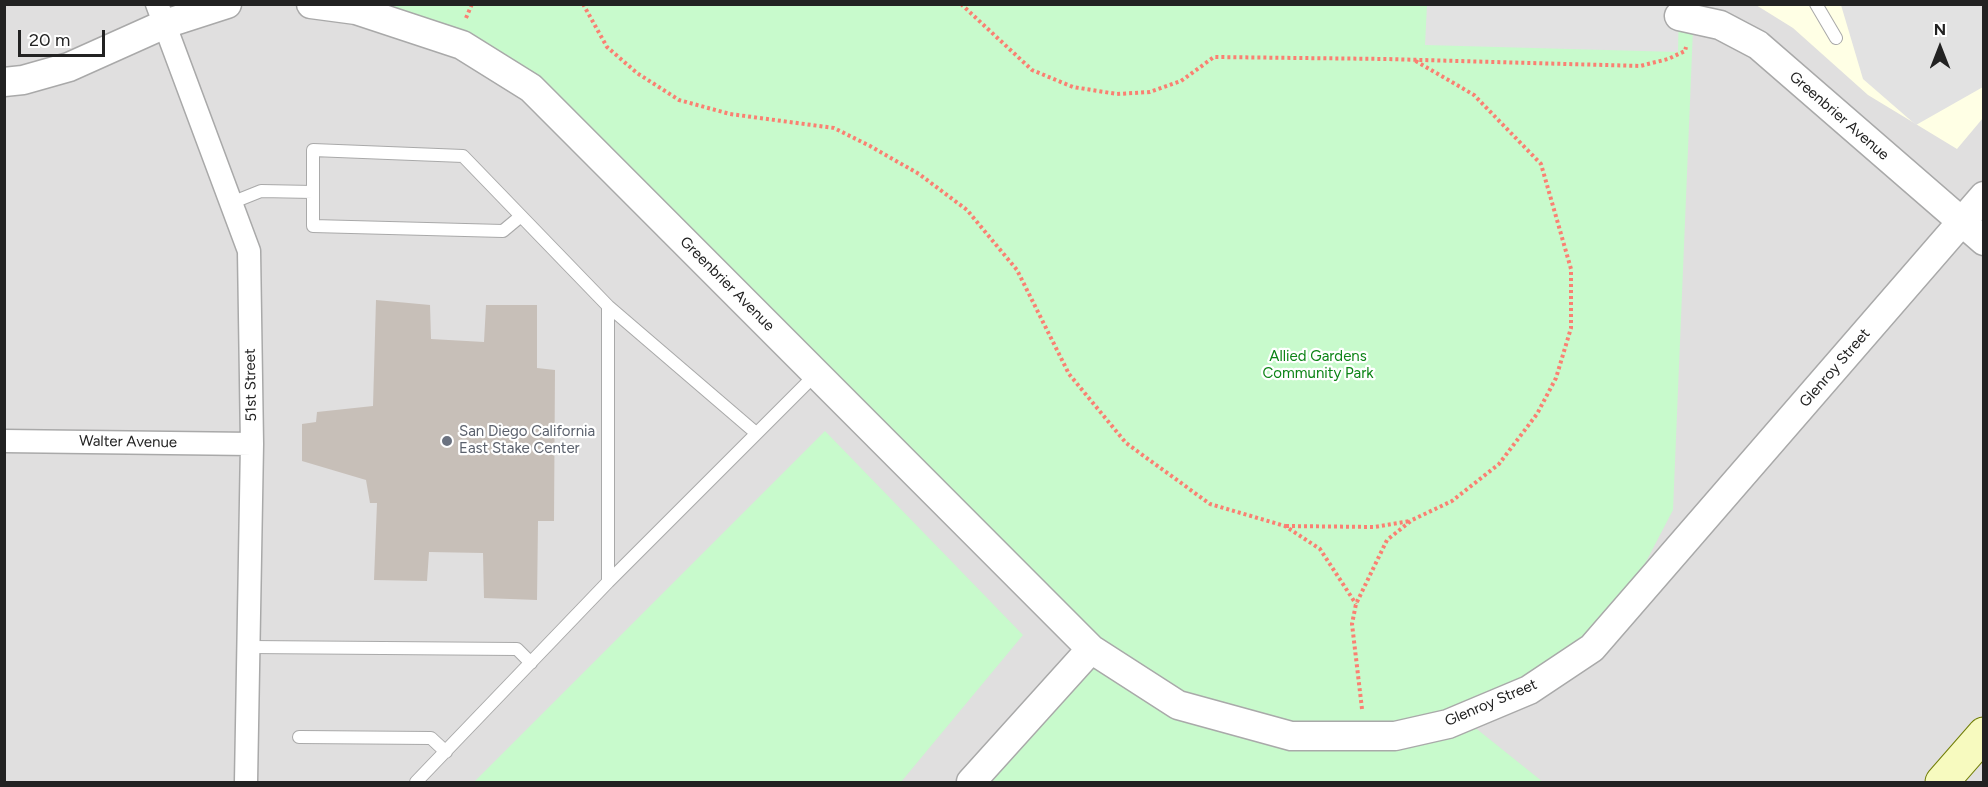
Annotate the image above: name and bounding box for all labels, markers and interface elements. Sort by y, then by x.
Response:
scale bar [21,18,108,56]
north arrow [1910,18,1970,78]
text: N [1934,20,1946,39]
text: 20 m [29,29,70,51]
street label: Greenbrier Avenue [1785,68,1893,164]
street label: Greenbrier Avenue [676,233,778,335]
street label: Glenroy Street [1796,325,1874,411]
street label: 51st Street [241,348,261,422]
park label: Allied Gardens Community Park [1262,348,1374,383]
place label: San Diego California East Stake Center [459,423,595,458]
street label: Walter Avenue [79,432,177,452]
marker: San Diego California East Stake Center [440,434,454,448]
street label: Glenroy Street [1442,675,1540,731]

